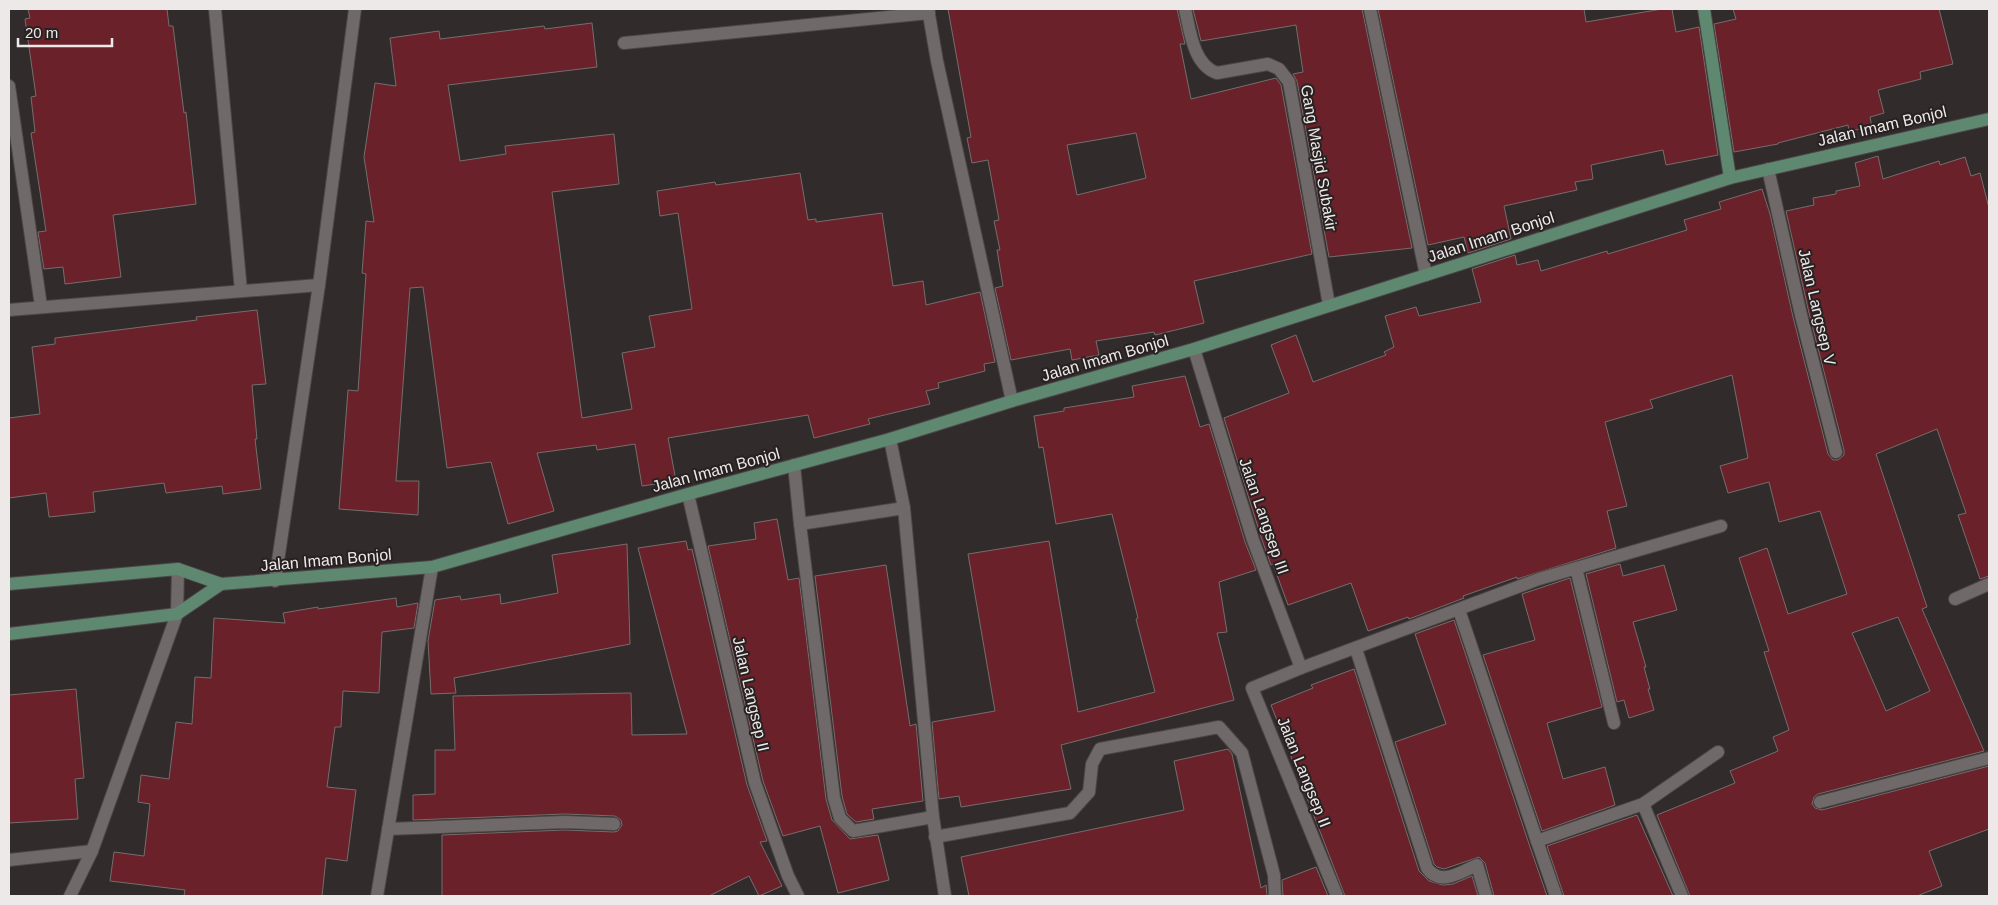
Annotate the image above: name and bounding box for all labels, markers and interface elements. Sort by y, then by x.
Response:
scale bar [18,15,111,47]
text: 20 m [25,24,58,41]
street label: Gang Masjid Subakir [1298,83,1340,233]
street label: Jalan Imam Bonjol [1816,103,1948,149]
street label: Jalan Imam Bonjol [1426,209,1556,265]
street label: Jalan Langsep V [1795,247,1839,367]
street label: Jalan Imam Bonjol [1039,332,1171,384]
street label: Jalan Imam Bonjol [650,445,782,495]
street label: Jalan Langsep III [1236,456,1292,576]
street label: Jalan Imam Bonjol [260,546,392,574]
street label: Jalan Langsep II [730,635,772,753]
street label: Jalan Langsep II [1274,714,1334,830]

